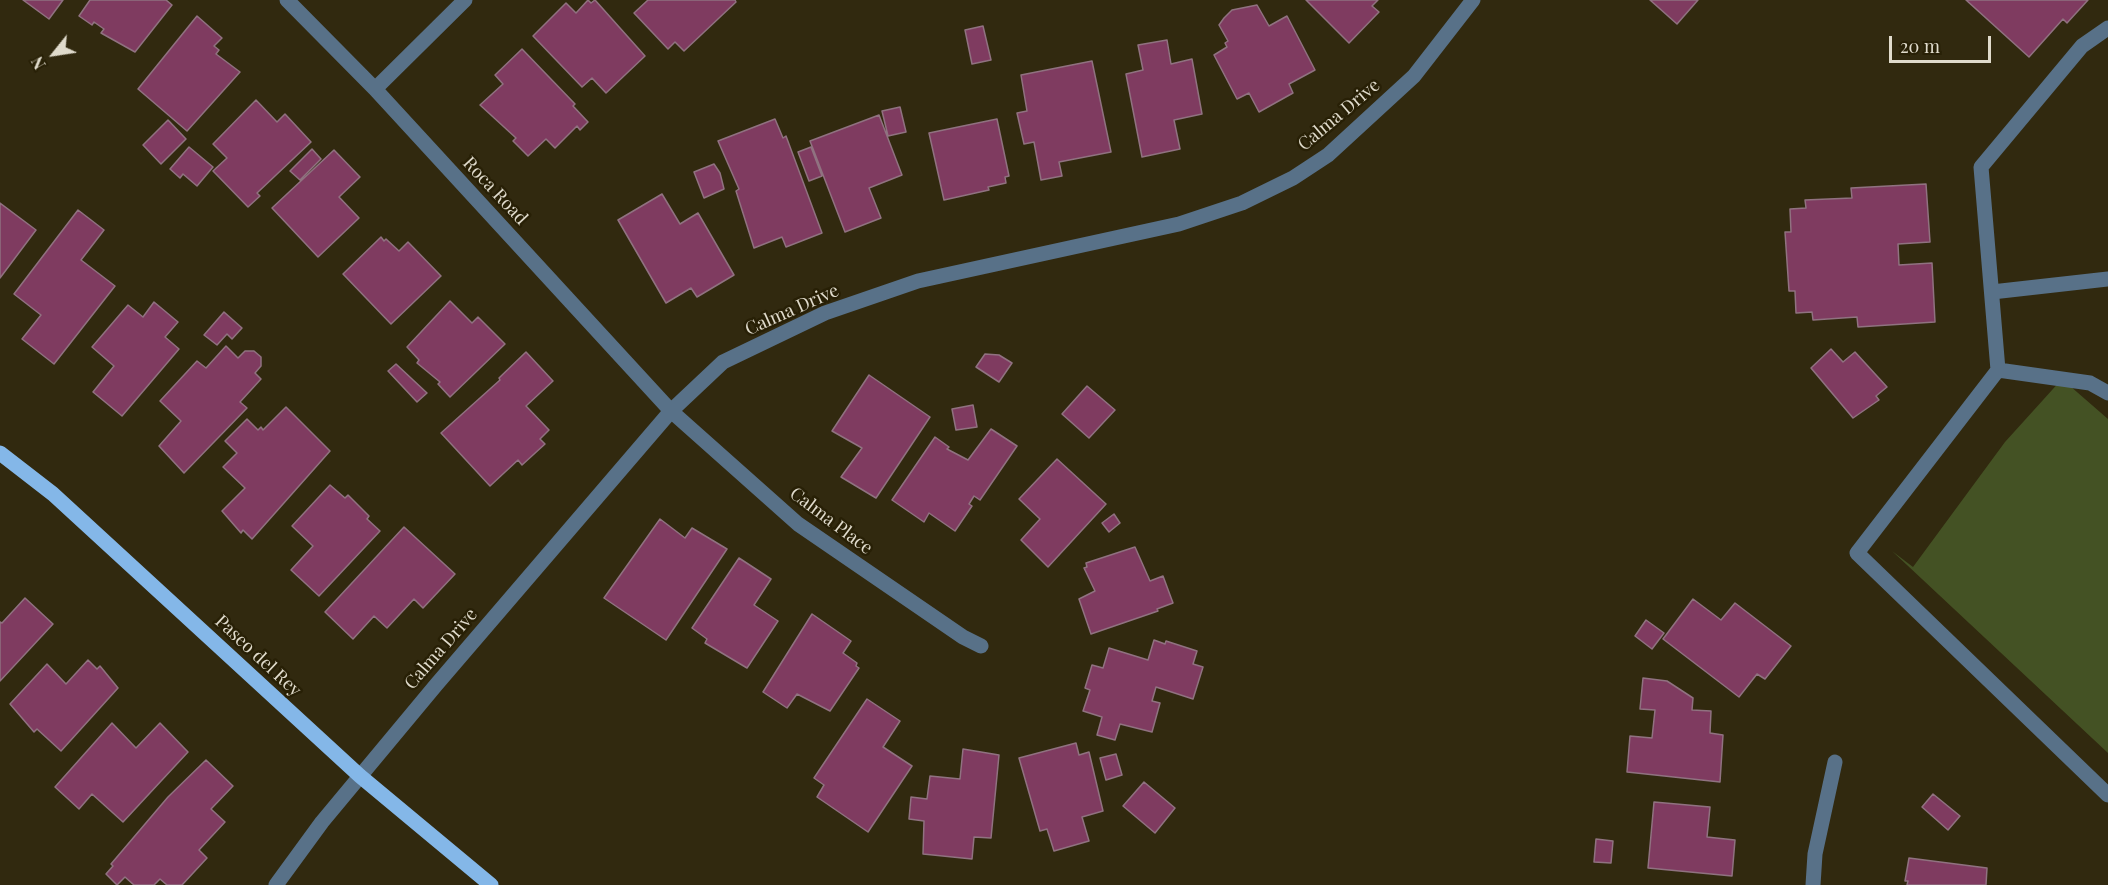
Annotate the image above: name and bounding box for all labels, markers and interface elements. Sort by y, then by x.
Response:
north arrow [24,24,84,84]
scale bar [1892,24,1994,62]
text: 20 m [1900,34,1940,58]
text: N [26,53,50,74]
street label: Calma Drive [1294,75,1384,155]
street label: Roca Road [458,153,532,229]
street label: Calma Drive [742,280,842,340]
street label: Calma Place [785,483,877,559]
street label: Calma Drive [400,604,482,694]
street label: Paseo del Rey [211,611,305,701]

